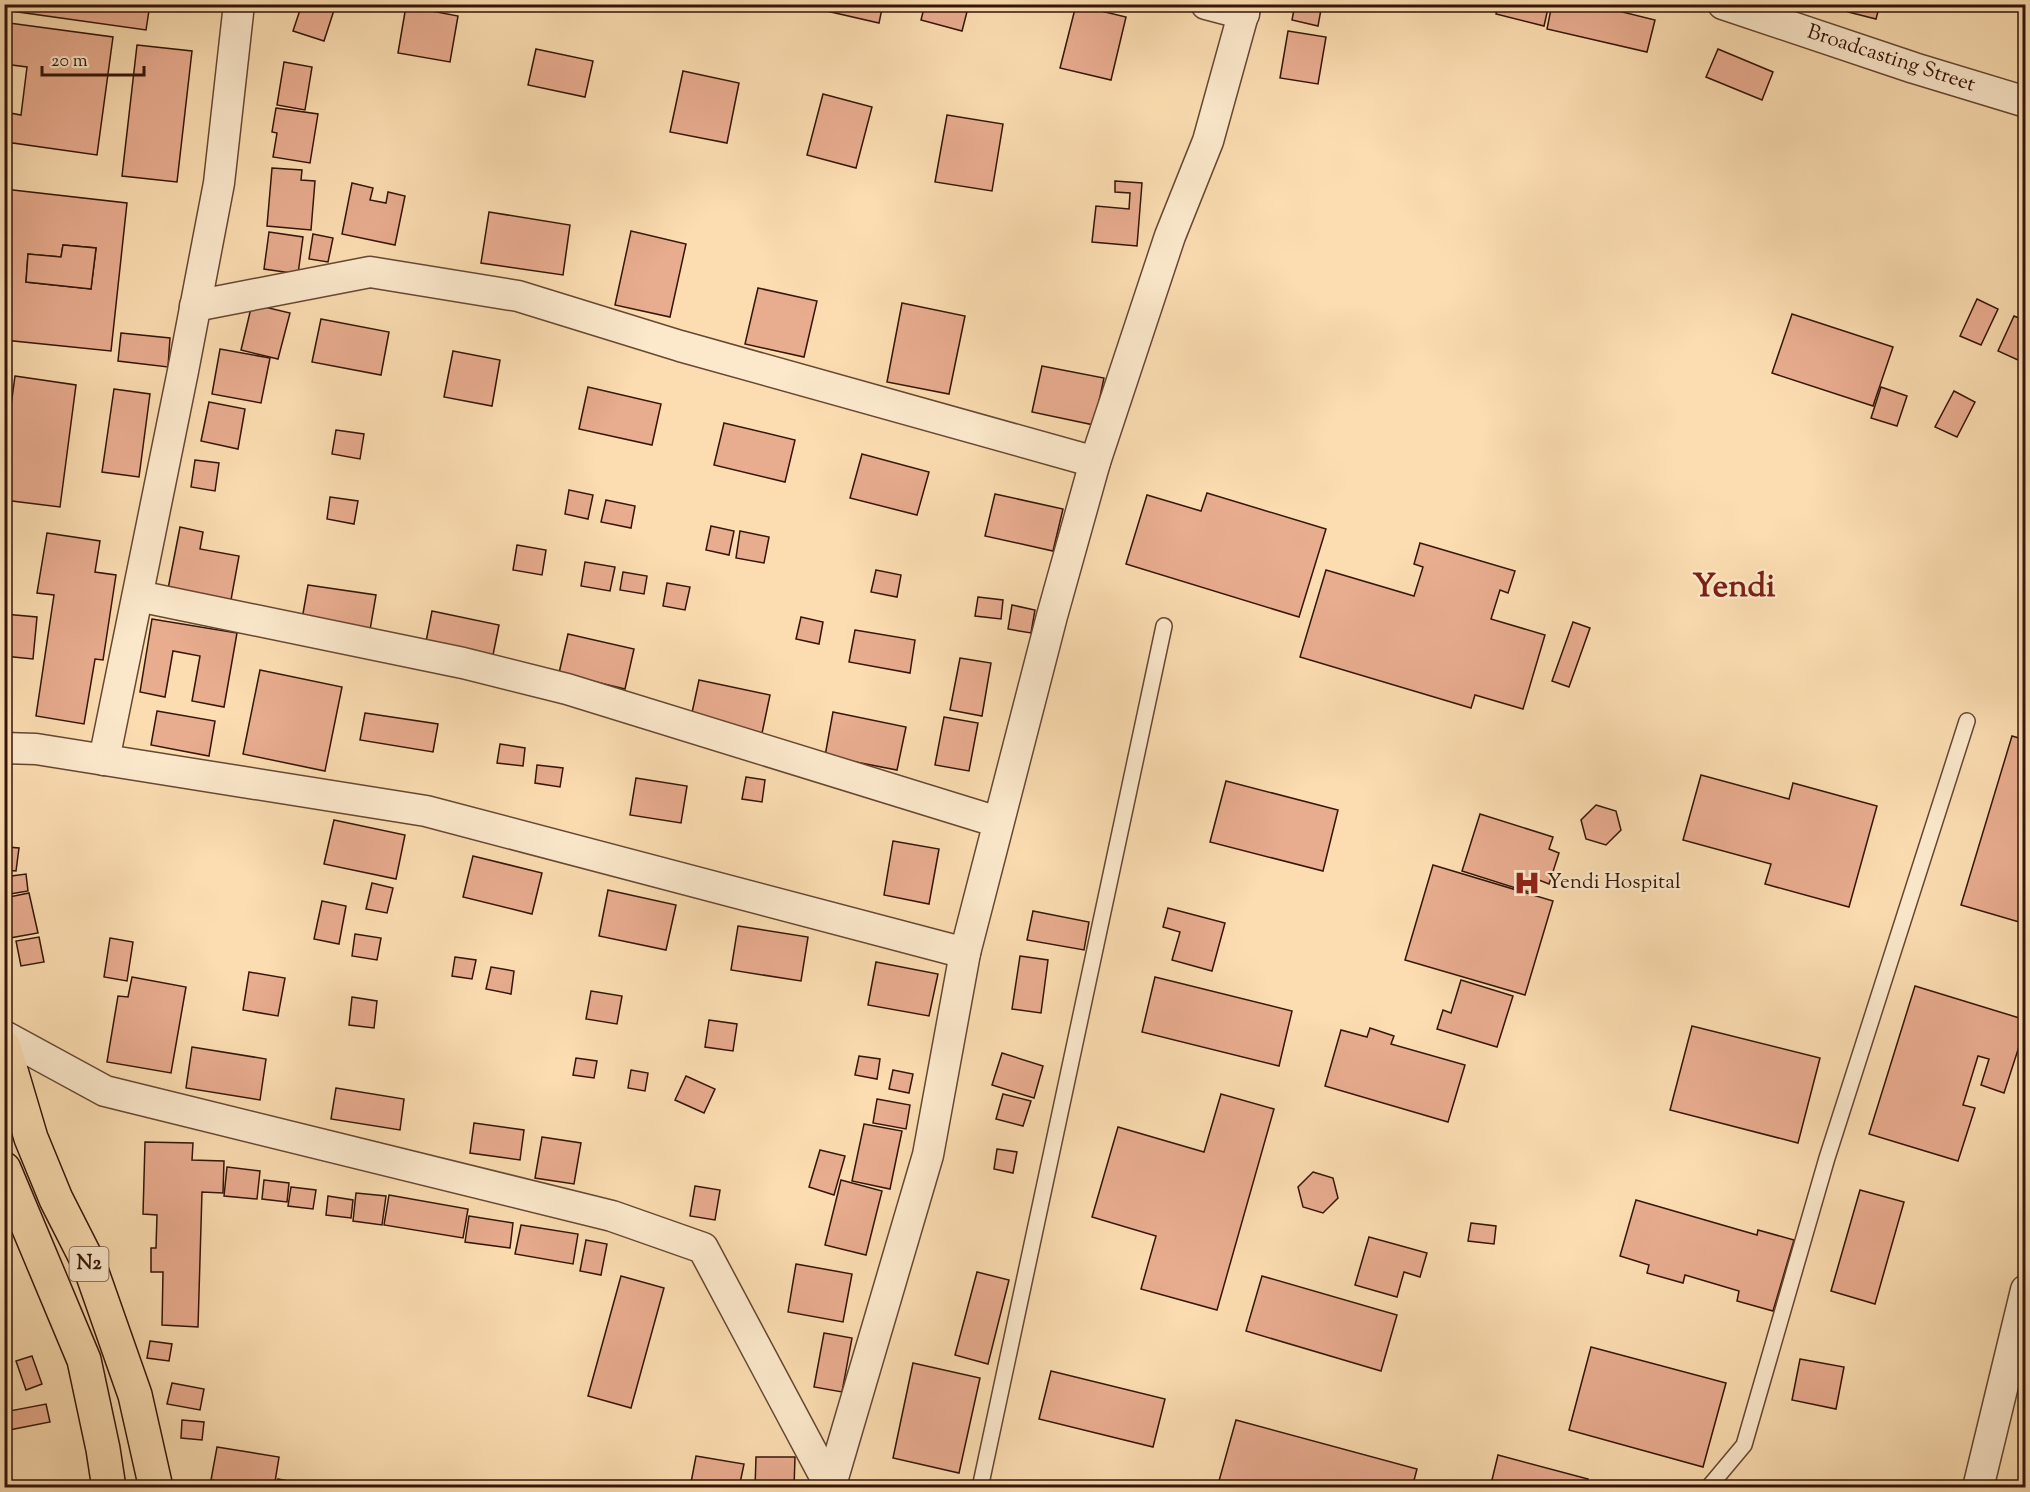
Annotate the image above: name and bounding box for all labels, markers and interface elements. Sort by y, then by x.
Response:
street label: Broadcasting Street [1803,18,1979,100]
scale bar [42,39,144,77]
text: 20 m [51,49,88,75]
district label: Yendi [1693,564,1776,612]
hospital icon: Yendi Hospital [1512,868,1542,898]
place label: Yendi Hospital [1547,868,1681,898]
road number: N2 [70,1247,109,1281]

